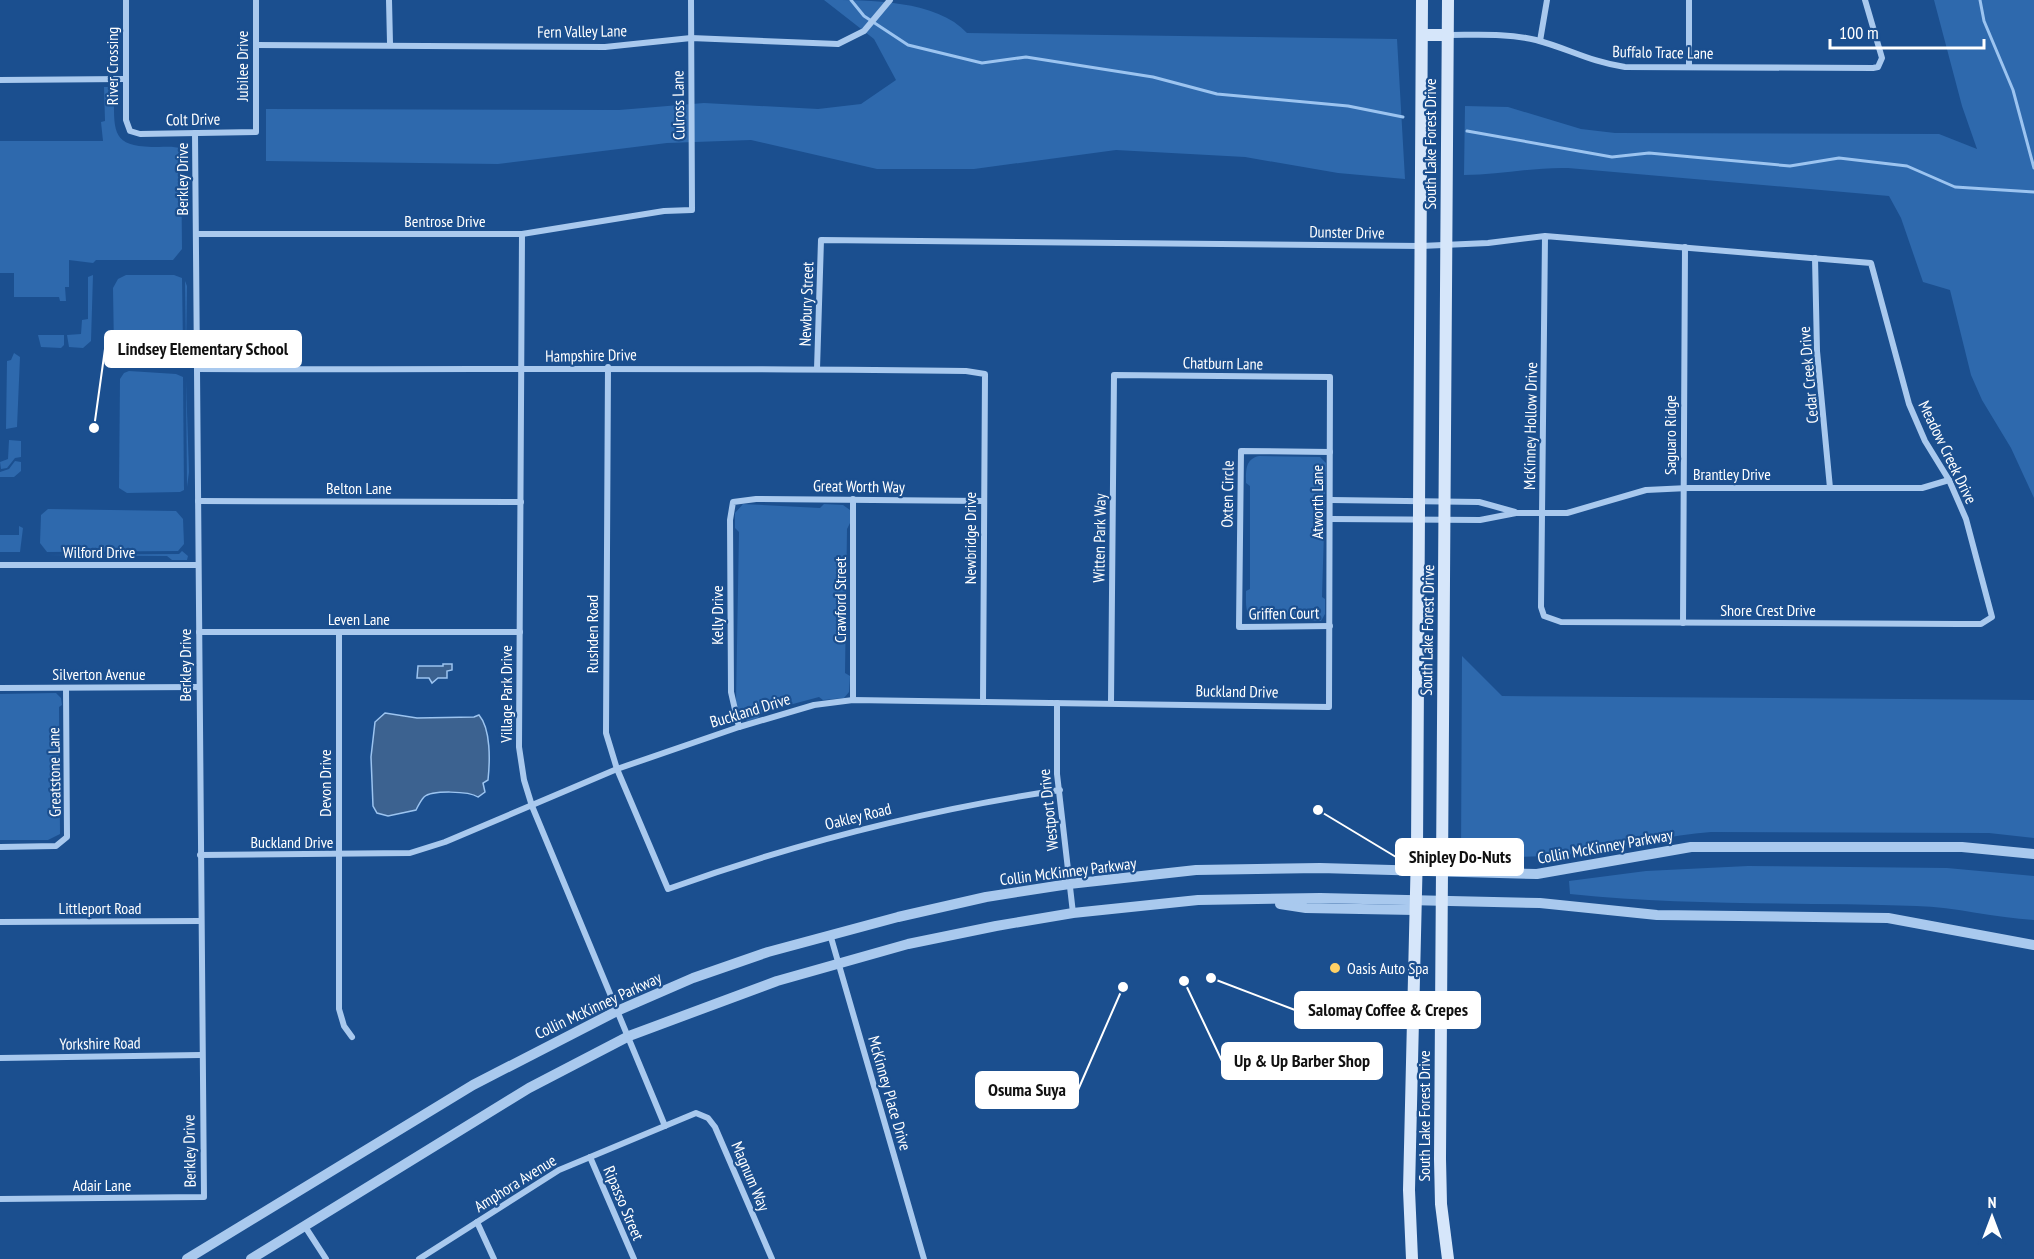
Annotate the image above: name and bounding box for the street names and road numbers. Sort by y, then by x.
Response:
street label: Fern Valley Lane [537,20,627,42]
street label: River Crossing [102,27,122,105]
street label: Jubilee Drive [232,31,252,102]
street label: Buffalo Trace Lane [1612,41,1714,63]
street label: Culross Lane [667,70,689,140]
street label: South Lake Forest Drive [1420,78,1440,210]
street label: Colt Drive [166,109,220,129]
street label: Berkley Drive [172,143,192,215]
street label: Bentrose Drive [404,211,486,231]
street label: Dunster Drive [1309,221,1385,243]
street label: Newbury Street [795,261,817,347]
street label: Cedar Creek Drive [1794,326,1822,424]
street label: Hampshire Drive [545,344,637,366]
street label: Chatburn Lane [1183,352,1263,374]
street label: McKinney Hollow Drive [1519,362,1541,490]
street label: Saguaro Ridge [1660,395,1680,475]
street label: Meadow Creek Drive [1914,397,1982,507]
street label: Oxten Circle [1216,460,1238,528]
street label: Brantley Drive [1693,464,1771,484]
street label: Atworth Lane [1307,465,1327,539]
street label: Great Worth Way [813,475,905,497]
street label: Belton Lane [326,478,392,498]
street label: Newbridge Drive [960,492,980,584]
street label: Witten Park Way [1088,493,1110,583]
street label: Wilford Drive [63,542,135,562]
street label: Crawford Street [830,556,850,643]
street label: South Lake Forest Drive [1416,564,1438,696]
street label: Kelly Drive [707,585,727,645]
street label: Rushden Road [582,595,602,673]
street label: Shore Crest Drive [1720,600,1816,620]
street label: Griffen Court [1248,602,1320,624]
street label: Leven Lane [328,609,390,629]
street label: Berkley Drive [175,629,195,701]
street label: Village Park Drive [496,645,516,744]
street label: Silverton Avenue [52,664,146,684]
street label: Buckland Drive [1195,680,1279,702]
street label: Buckland Drive [707,688,793,732]
street label: Greatstone Lane [43,727,65,817]
street label: Devon Drive [315,749,335,817]
street label: Westport Drive [1034,768,1062,852]
street label: Oakley Road [823,798,893,834]
street label: Collin McKinney Parkway [1536,824,1674,868]
street label: Buckland Drive [251,832,333,852]
street label: Collin McKinney Parkway [999,853,1137,889]
street label: Littleport Road [59,898,142,918]
street label: Collin McKinney Parkway [532,967,664,1043]
street label: Yorkshire Road [59,1032,141,1054]
street label: McKinney Place Drive [864,1033,916,1153]
street label: South Lake Forest Drive [1414,1050,1434,1182]
street label: Berkley Drive [178,1114,200,1188]
street label: Magnum Way [727,1138,775,1214]
street label: Amphora Avenue [470,1150,560,1216]
street label: Ripasso Street [599,1163,649,1244]
street label: Adair Lane [73,1175,131,1195]

